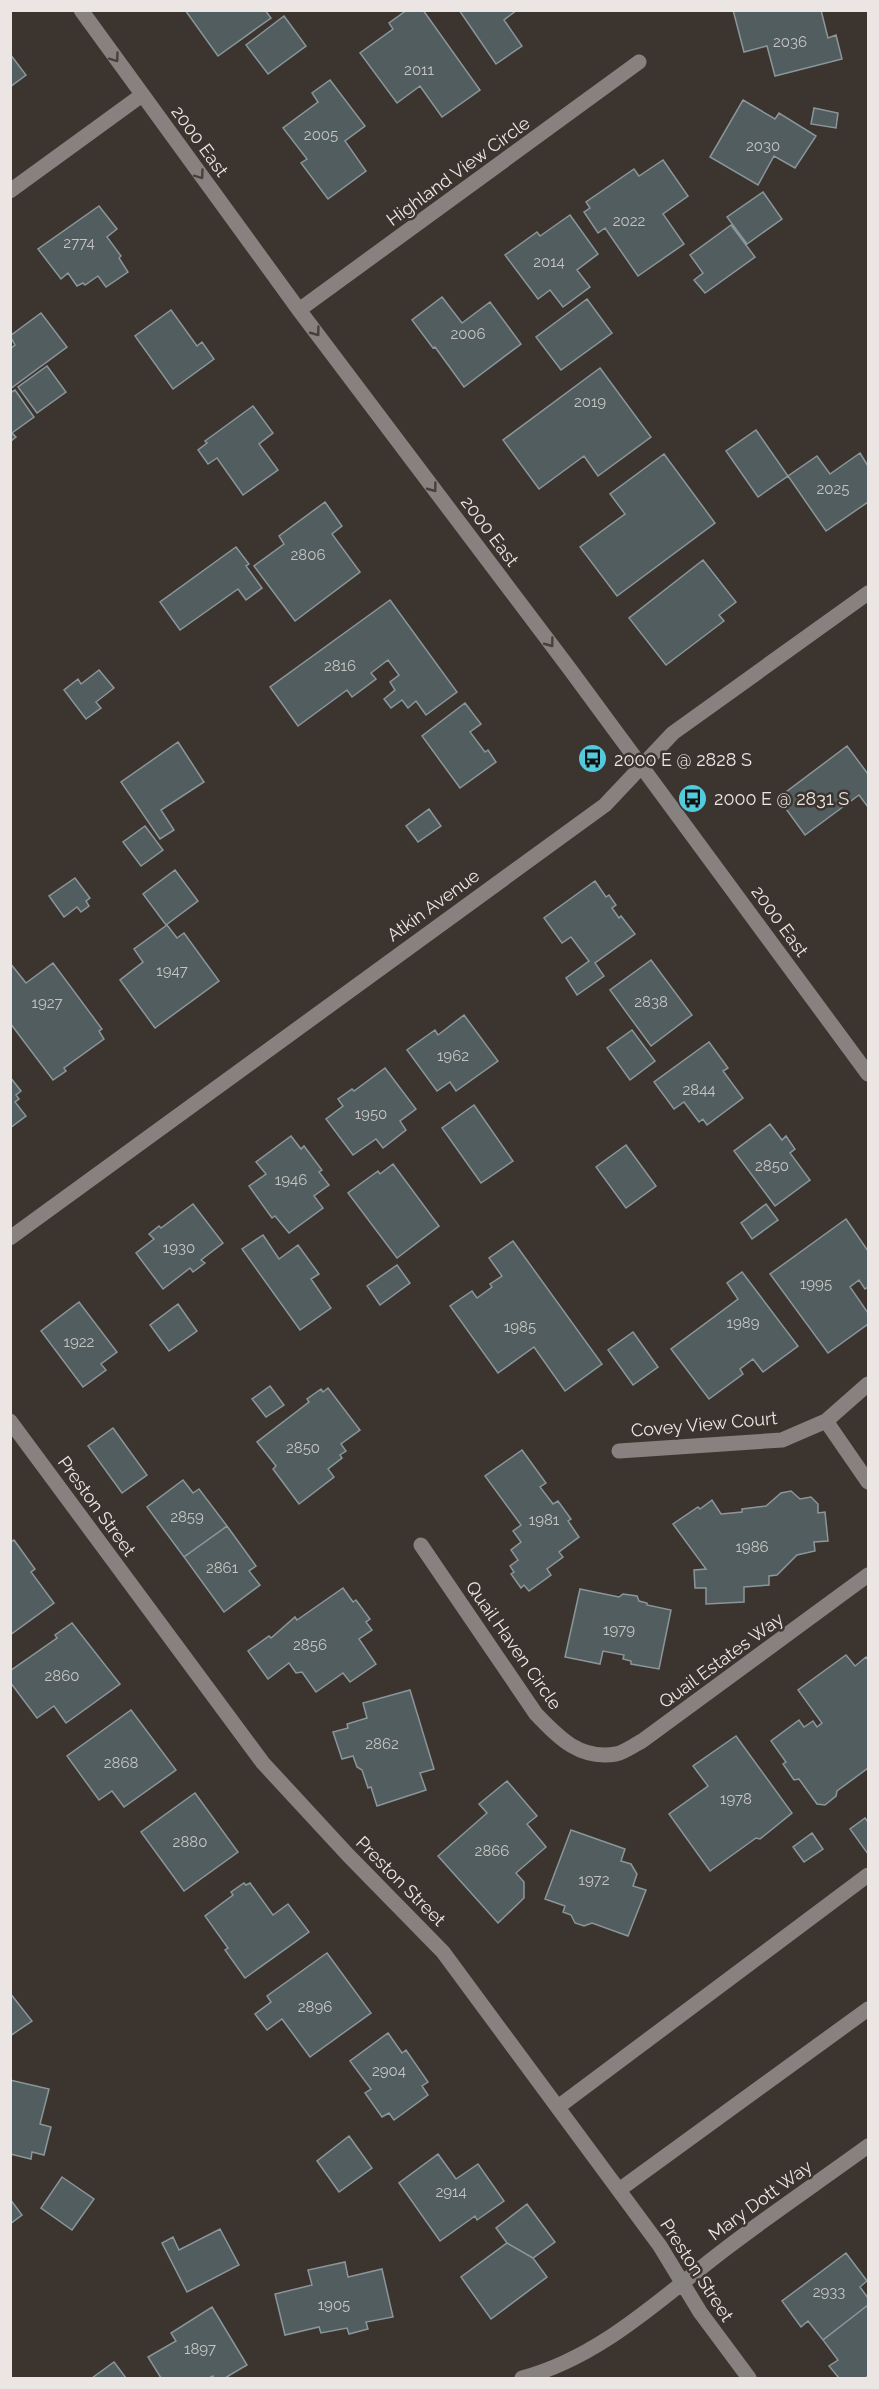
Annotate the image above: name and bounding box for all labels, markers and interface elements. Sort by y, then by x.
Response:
house number: 2036 [773,33,807,51]
one-way arrow [108,51,119,62]
house number: 2011 [404,61,434,79]
street label: 2000 East [167,101,233,181]
street label: Highland View Circle [382,112,534,230]
house number: 2005 [304,126,338,144]
house number: 2030 [746,137,780,155]
one-way arrow [193,168,204,179]
house number: 2022 [613,212,645,230]
house number: 2774 [63,234,95,252]
house number: 2014 [533,253,565,271]
one-way arrow [308,325,319,336]
house number: 2006 [450,325,486,343]
house number: 2019 [574,393,606,411]
house number: 2025 [817,480,850,498]
one-way arrow [426,481,437,492]
street label: 2000 East [457,492,523,570]
house number: 2806 [291,546,325,564]
one-way arrow [543,637,554,648]
house number: 2816 [324,657,356,675]
bus stop icon: 2000 E @ 2828 S [577,743,609,775]
place label: 2000 E @ 2828 S [614,749,752,770]
bus stop icon: 2000 E @ 2831 S [677,782,709,814]
place label: 2000 E @ 2831 S [714,788,849,809]
street label: Atkin Avenue [383,864,484,946]
street label: 2000 East [747,881,813,961]
house number: 1947 [156,962,188,980]
house number: 2838 [634,993,668,1011]
house number: 1927 [31,994,63,1012]
house number: 1962 [437,1047,469,1065]
house number: 2844 [682,1081,716,1099]
house number: 1950 [355,1105,387,1123]
house number: 2850 [755,1157,789,1175]
house number: 1946 [275,1171,307,1189]
house number: 1930 [163,1239,195,1257]
house number: 1995 [800,1275,832,1293]
house number: 1989 [727,1314,760,1332]
house number: 1985 [504,1318,536,1336]
house number: 1922 [64,1333,95,1351]
street label: Covey View Court [630,1407,778,1441]
house number: 2850 [286,1439,320,1457]
street label: Preston Street [54,1452,140,1560]
house number: 2859 [170,1508,204,1526]
house number: 1981 [529,1511,560,1529]
house number: 1986 [735,1538,769,1556]
house number: 2861 [206,1559,239,1577]
street label: Quail Haven Circle [462,1577,566,1714]
street label: Quail Estates Way [655,1608,787,1712]
house number: 1979 [603,1621,635,1639]
house number: 2856 [293,1636,327,1654]
house number: 2860 [45,1667,79,1685]
house number: 2862 [365,1735,399,1753]
house number: 2868 [104,1754,138,1772]
house number: 1978 [720,1790,752,1808]
street label: Preston Street [352,1832,450,1930]
house number: 2880 [173,1833,207,1851]
house number: 2866 [475,1842,509,1860]
house number: 1972 [579,1871,610,1889]
house number: 2896 [298,1998,332,2016]
house number: 2904 [372,2062,406,2080]
street label: Mary Dott Way [704,2155,816,2244]
house number: 2914 [435,2183,467,2201]
street label: Preston Street [656,2215,738,2325]
house number: 2933 [813,2283,845,2301]
house number: 1905 [318,2296,350,2314]
house number: 1897 [184,2340,216,2358]

